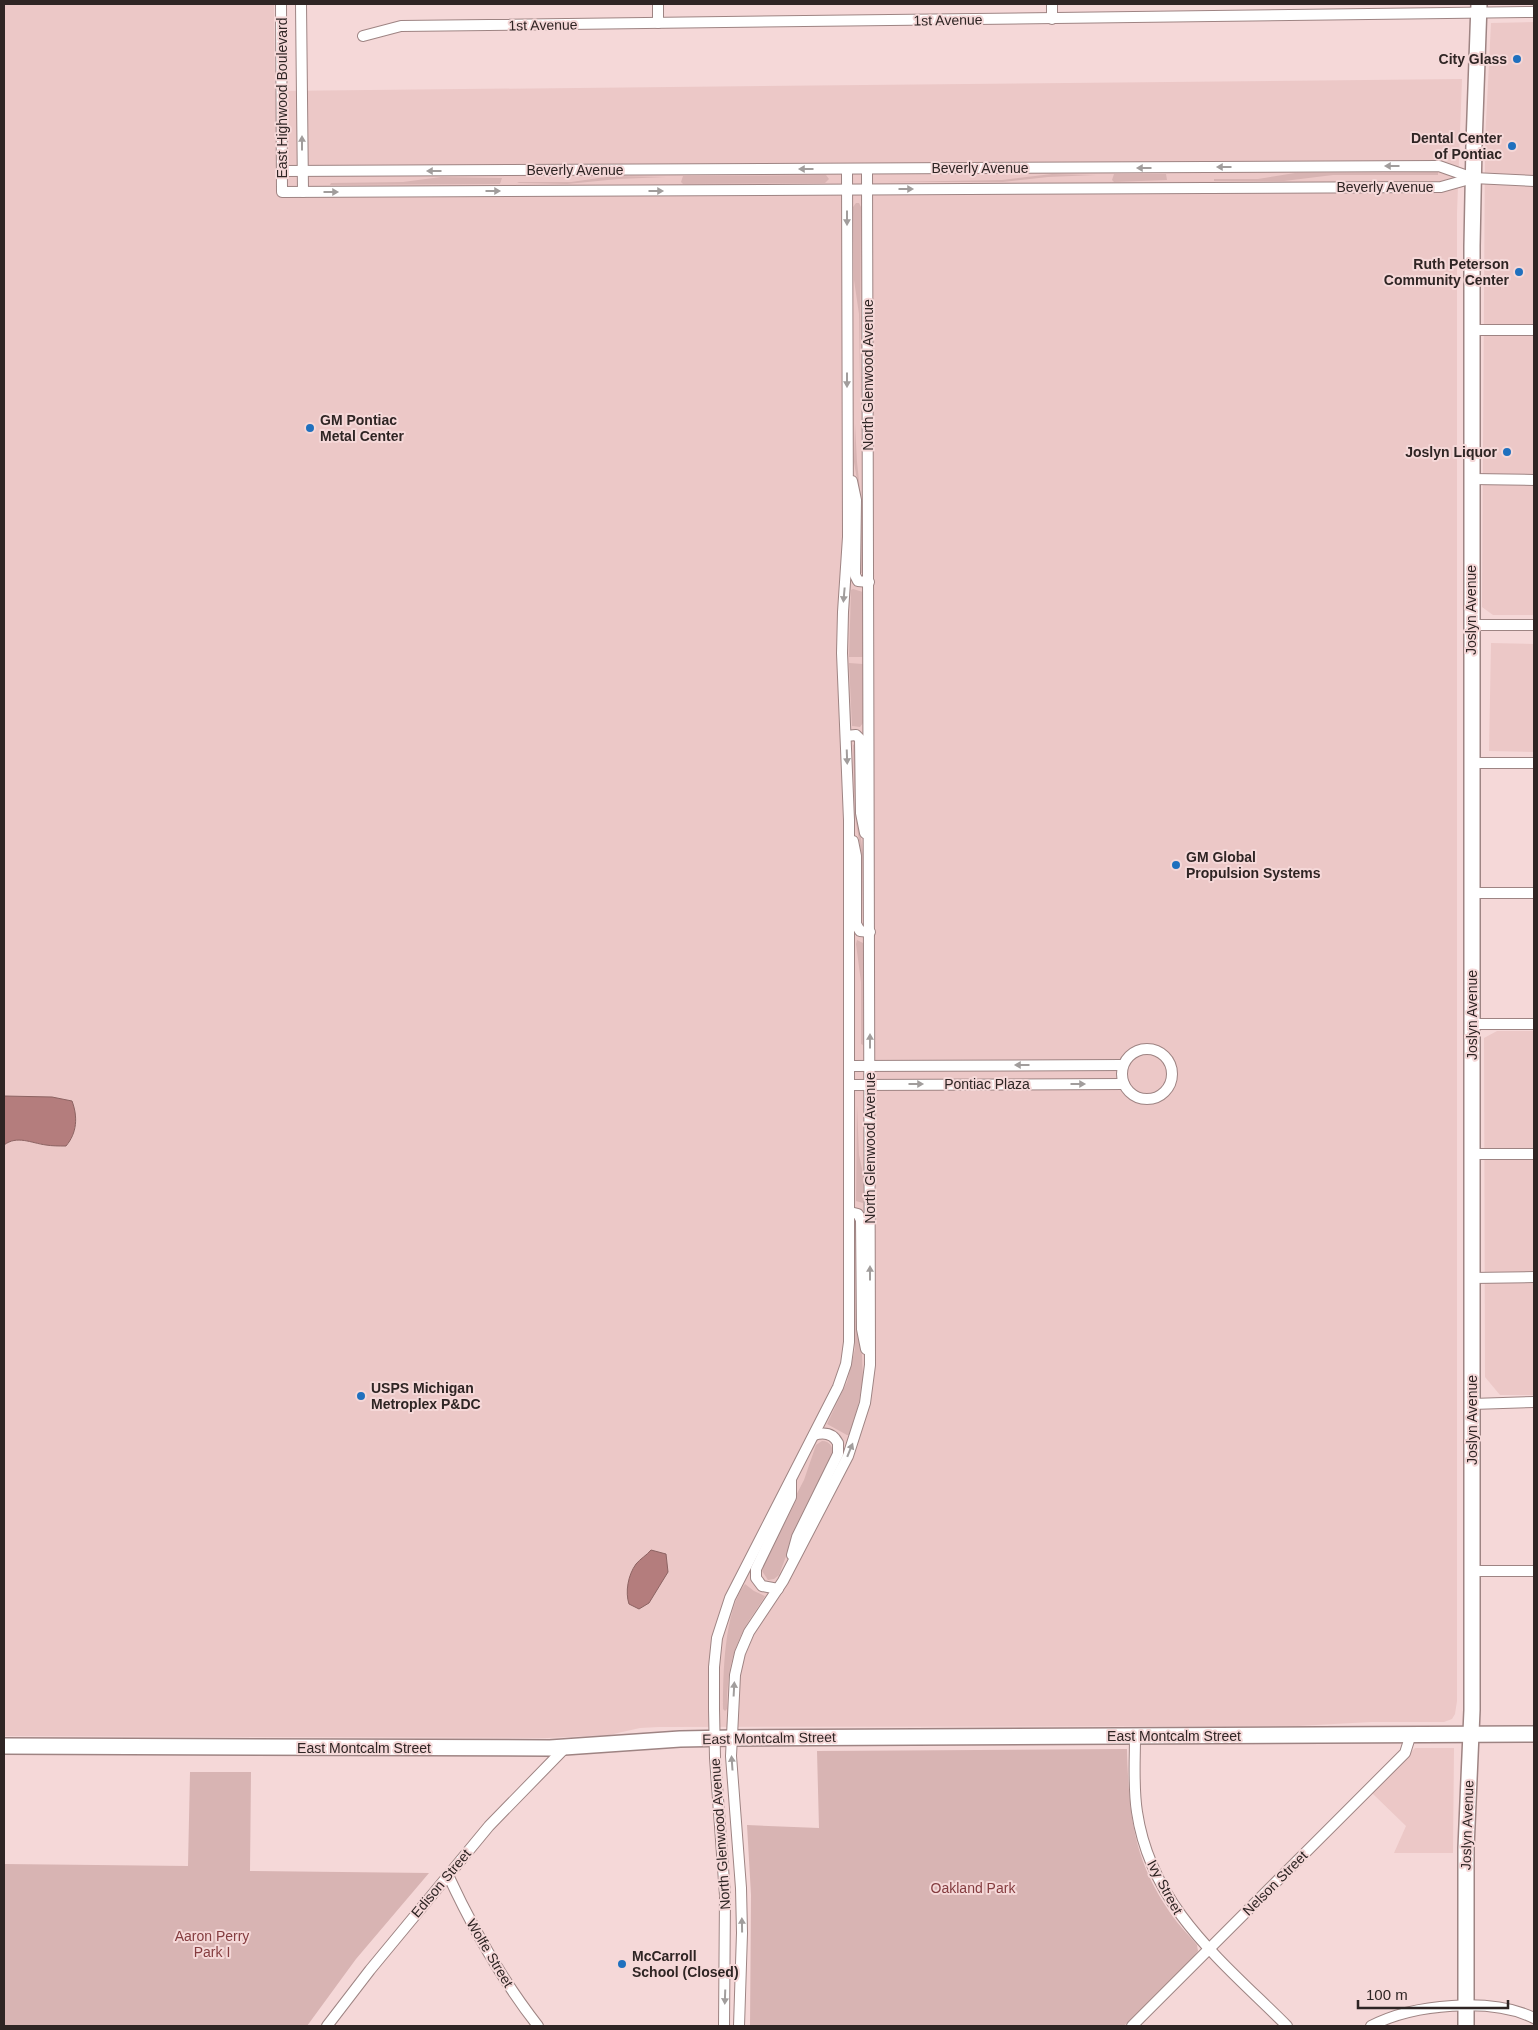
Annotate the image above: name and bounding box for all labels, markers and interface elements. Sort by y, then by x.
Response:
street label: 1st Avenue [913,11,983,29]
street label: 1st Avenue [508,16,578,34]
street label: East Highwood Boulevard [274,17,290,179]
place label: City Glass [1439,51,1507,67]
marker: City Glass [1511,53,1523,65]
place label: Dental Center of Pontiac [1411,130,1503,162]
one-way arrow [298,135,306,151]
marker: Dental Center of Pontiac [1506,140,1518,152]
street label: Beverly Avenue [931,160,1029,176]
street label: Beverly Avenue [526,162,624,178]
one-way arrow [1383,162,1399,170]
one-way arrow [1216,163,1232,171]
one-way arrow [1136,164,1152,172]
one-way arrow [798,165,814,173]
one-way arrow [426,167,442,175]
street label: Beverly Avenue [1336,179,1434,195]
one-way arrow [898,185,914,193]
one-way arrow [648,186,664,194]
one-way arrow [486,187,502,195]
one-way arrow [323,188,339,196]
one-way arrow [843,210,851,226]
place label: Ruth Peterson Community Center [1384,256,1510,288]
marker: Ruth Peterson Community Center [1513,266,1525,278]
street label: North Glenwood Avenue [860,299,876,451]
one-way arrow [844,372,852,388]
place label: GM Pontiac Metal Center [320,412,405,444]
marker: GM Pontiac Metal Center [304,422,316,434]
place label: Joslyn Liquor [1405,444,1498,460]
marker: Joslyn Liquor [1501,446,1513,458]
street label: Joslyn Avenue [1463,565,1479,655]
one-way arrow [840,587,848,603]
one-way arrow [843,750,851,766]
place label: GM Global Propulsion Systems [1186,849,1321,881]
marker: GM Global Propulsion Systems [1170,859,1182,871]
street label: Joslyn Avenue [1464,970,1480,1060]
one-way arrow [866,1032,874,1048]
one-way arrow [1014,1061,1030,1069]
street label: North Glenwood Avenue [862,1072,878,1224]
street label: Pontiac Plaza [944,1076,1030,1092]
one-way arrow [908,1080,924,1088]
one-way arrow [1071,1080,1087,1088]
one-way arrow [866,1265,874,1281]
street label: Joslyn Avenue [1464,1375,1480,1465]
place label: USPS Michigan Metroplex P&DC [371,1380,481,1412]
marker: USPS Michigan Metroplex P&DC [355,1390,367,1402]
one-way arrow [846,1443,854,1458]
one-way arrow [730,1681,738,1697]
street label: East Montcalm Street [1107,1728,1241,1744]
street label: East Montcalm Street [702,1729,836,1747]
street label: East Montcalm Street [297,1740,431,1756]
one-way arrow [727,1755,735,1771]
street label: North Glenwood Avenue [707,1758,733,1910]
street label: Joslyn Avenue [1457,1780,1477,1870]
street label: Edison Street [408,1846,474,1920]
street label: Nelson Street [1239,1847,1311,1919]
street label: Ivy Street [1144,1857,1186,1917]
park label: Oakland Park [931,1880,1016,1896]
street label: Wolfe Street [463,1916,517,1990]
one-way arrow [738,1917,746,1933]
park label: Aaron Perry Park I [175,1928,249,1960]
place label: McCarroll School (Closed) [632,1948,739,1980]
marker: McCarroll School (Closed) [616,1958,628,1970]
scale bar [1358,1978,1508,2010]
text: 100 m [1366,1986,1408,2003]
one-way arrow [721,1989,729,2005]

